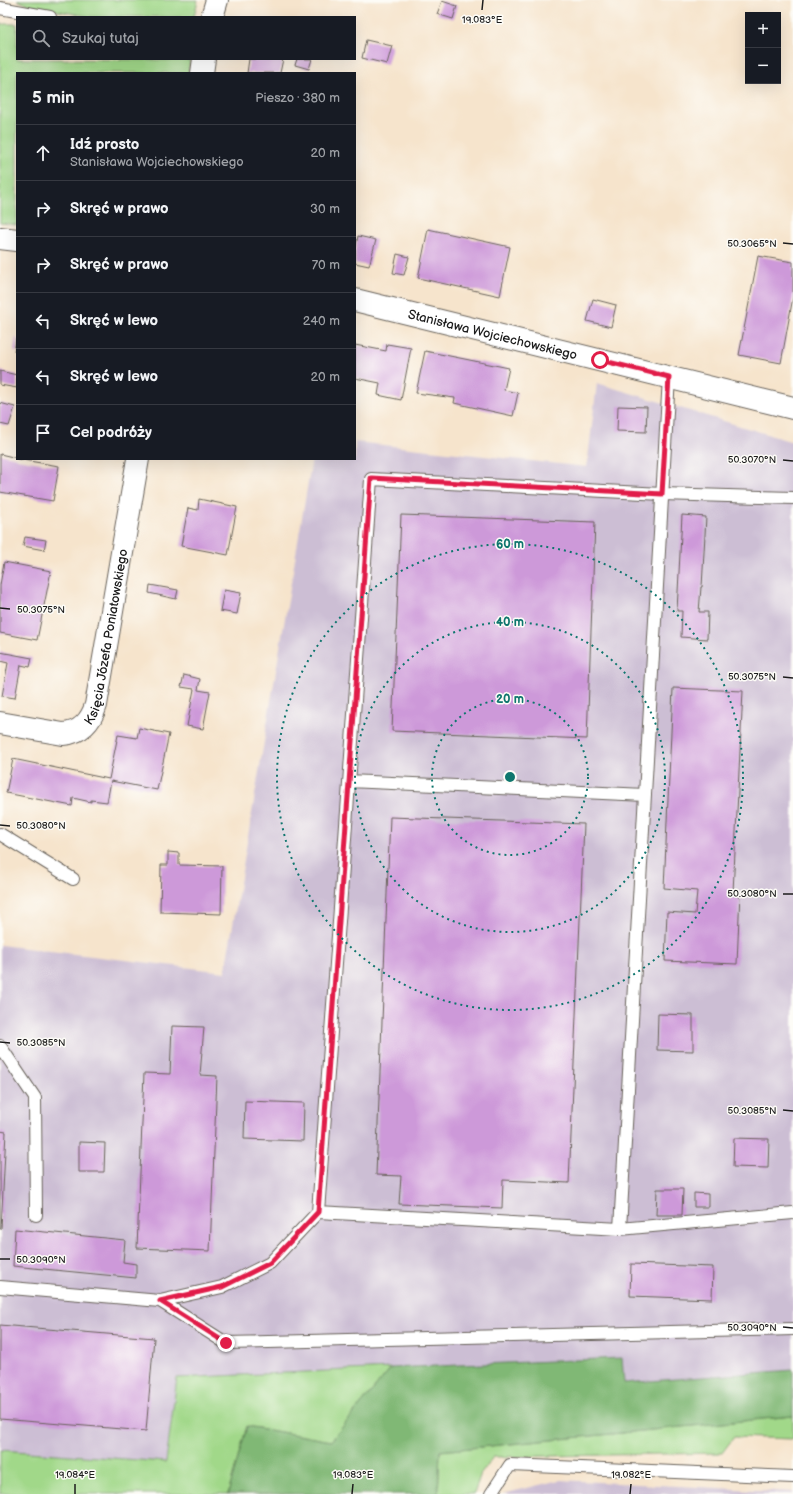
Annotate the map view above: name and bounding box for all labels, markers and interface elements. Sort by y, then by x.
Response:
map controls [745,12,781,84]
button: + [745,12,781,48]
text: 19.083°E [462,14,503,26]
search box [16,16,356,60]
icon: search [30,27,52,49]
text: Szukaj tutaj [62,29,139,48]
button: − [745,48,781,84]
text: 5 min [32,88,75,108]
text: Pieszo · 380 m [255,90,340,106]
text: Idź prosto [70,135,139,154]
icon: ahead [32,142,54,164]
text: 20 m [310,145,340,161]
text: Stanisława Wojciechowskiego [70,154,244,170]
icon: right [32,198,54,220]
text: Skręć w prawo [70,199,169,218]
text: 30 m [310,201,340,217]
text: 50.3065°N [727,238,777,250]
icon: right [32,254,54,276]
text: Skręć w prawo [70,255,169,274]
text: 70 m [312,257,340,273]
street label: Stanisława Wojciechowskiego [406,306,579,364]
icon: left [32,310,54,332]
text: Skręć w lewo [70,311,158,330]
text: 240 m [303,313,340,329]
route start [591,351,609,369]
icon: left [32,366,54,388]
text: Skręć w lewo [70,367,158,386]
text: 20 m [310,369,340,385]
icon: arrive [32,422,54,444]
text: Cel podróży [70,423,152,442]
text: 50.3070°N [728,454,776,466]
text: 60 m [496,537,524,552]
street label: Księcia Józefa Poniatowskiego [81,548,132,728]
text: 50.3075°N [17,604,65,616]
text: 40 m [496,615,524,630]
text: 50.3075°N [728,671,776,683]
text: 20 m [496,692,524,707]
centre of rings [503,770,517,784]
text: 50.3080°N [16,820,66,832]
text: 50.3080°N [727,888,777,900]
text: 50.3085°N [16,1037,66,1049]
text: 50.3085°N [727,1105,777,1117]
text: 50.3090°N [16,1254,66,1266]
text: 50.3090°N [727,1322,777,1334]
route end [217,1334,235,1352]
text: 19.084°E [55,1469,96,1481]
text: 19.083°E [333,1469,374,1481]
text: 19.082°E [611,1469,651,1481]

